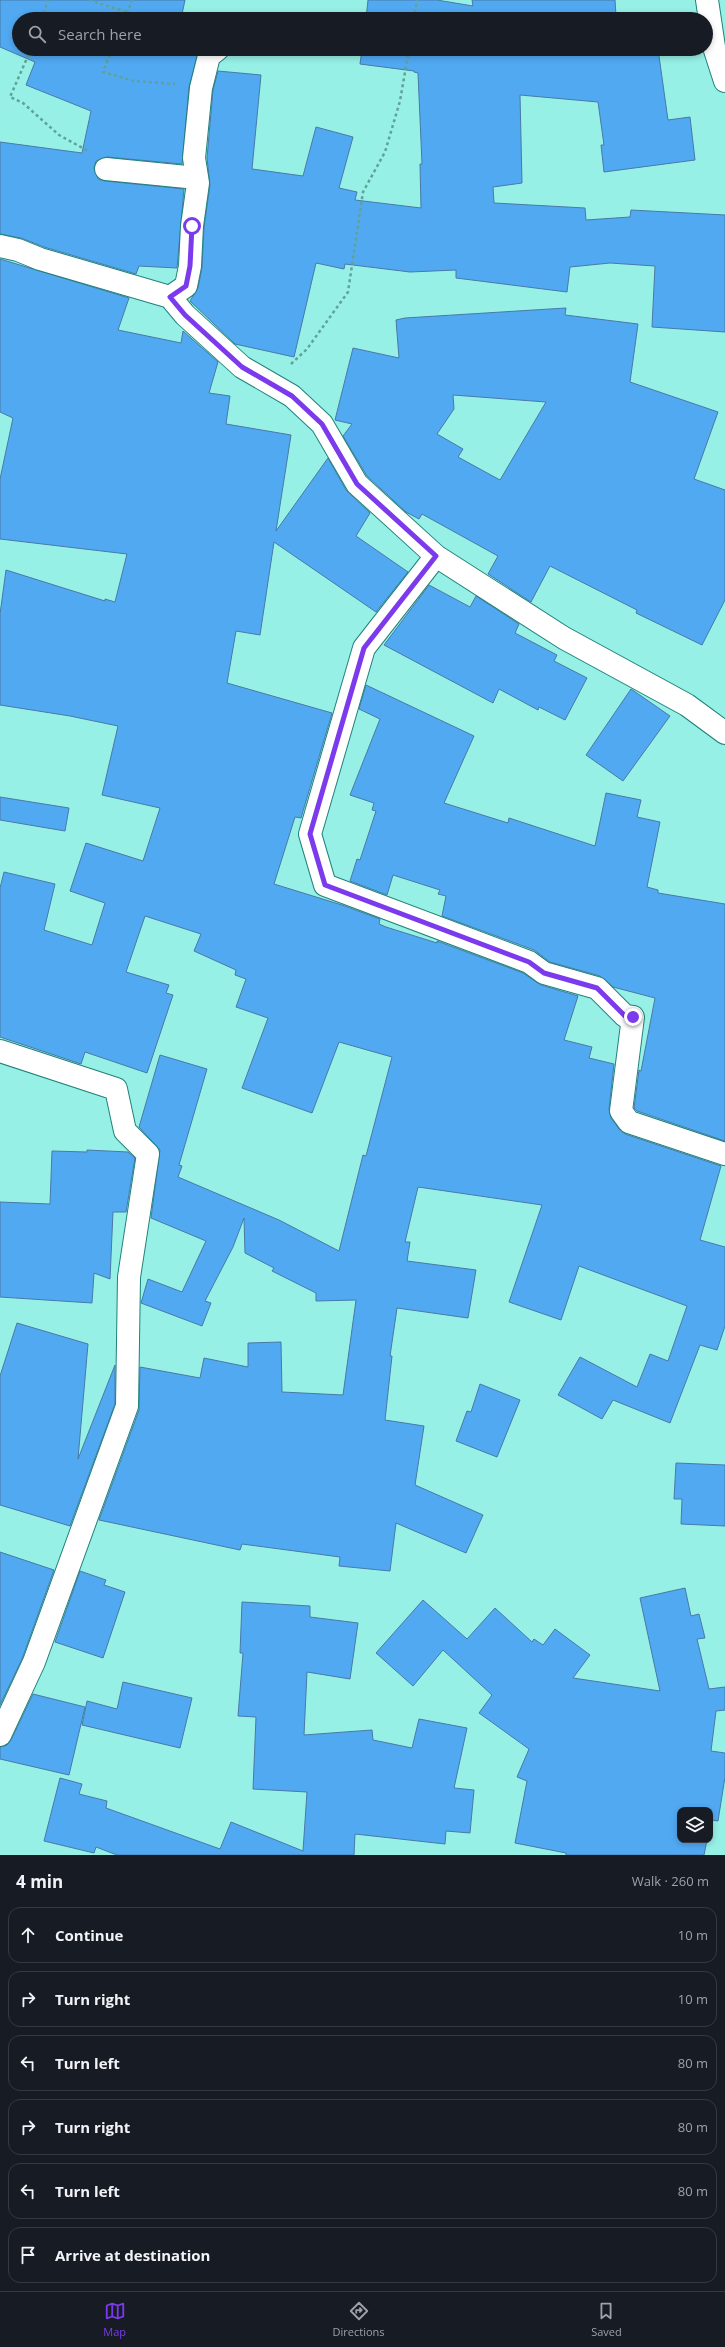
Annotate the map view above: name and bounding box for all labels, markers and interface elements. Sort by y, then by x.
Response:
search box [12,12,713,56]
icon: search [26,23,48,45]
text: Search here [58,24,142,44]
route start [183,217,201,235]
route end [624,1008,642,1026]
map controls [677,1807,713,1843]
button: layers [677,1807,713,1843]
text: 4 min [16,1870,63,1893]
text: Walk · 260 m [632,1872,709,1890]
icon: ahead [17,1924,39,1946]
text: Continue [55,1925,123,1945]
text: 10 m [678,1926,708,1944]
icon: right [17,1988,39,2010]
text: Turn right [55,1989,130,2009]
text: 10 m [678,1990,708,2008]
icon: left [17,2052,39,2074]
text: Turn left [55,2053,120,2073]
text: 80 m [678,2054,708,2072]
icon: right [17,2116,39,2138]
text: Turn right [55,2117,130,2137]
text: 80 m [678,2118,708,2136]
icon: left [17,2180,39,2202]
text: Turn left [55,2181,120,2201]
text: 80 m [678,2182,708,2200]
icon: arrive [17,2244,39,2266]
text: Arrive at destination [55,2245,210,2265]
tab: Map [103,2300,126,2339]
tab: Directions [333,2300,385,2339]
tab: Saved [591,2300,622,2339]

